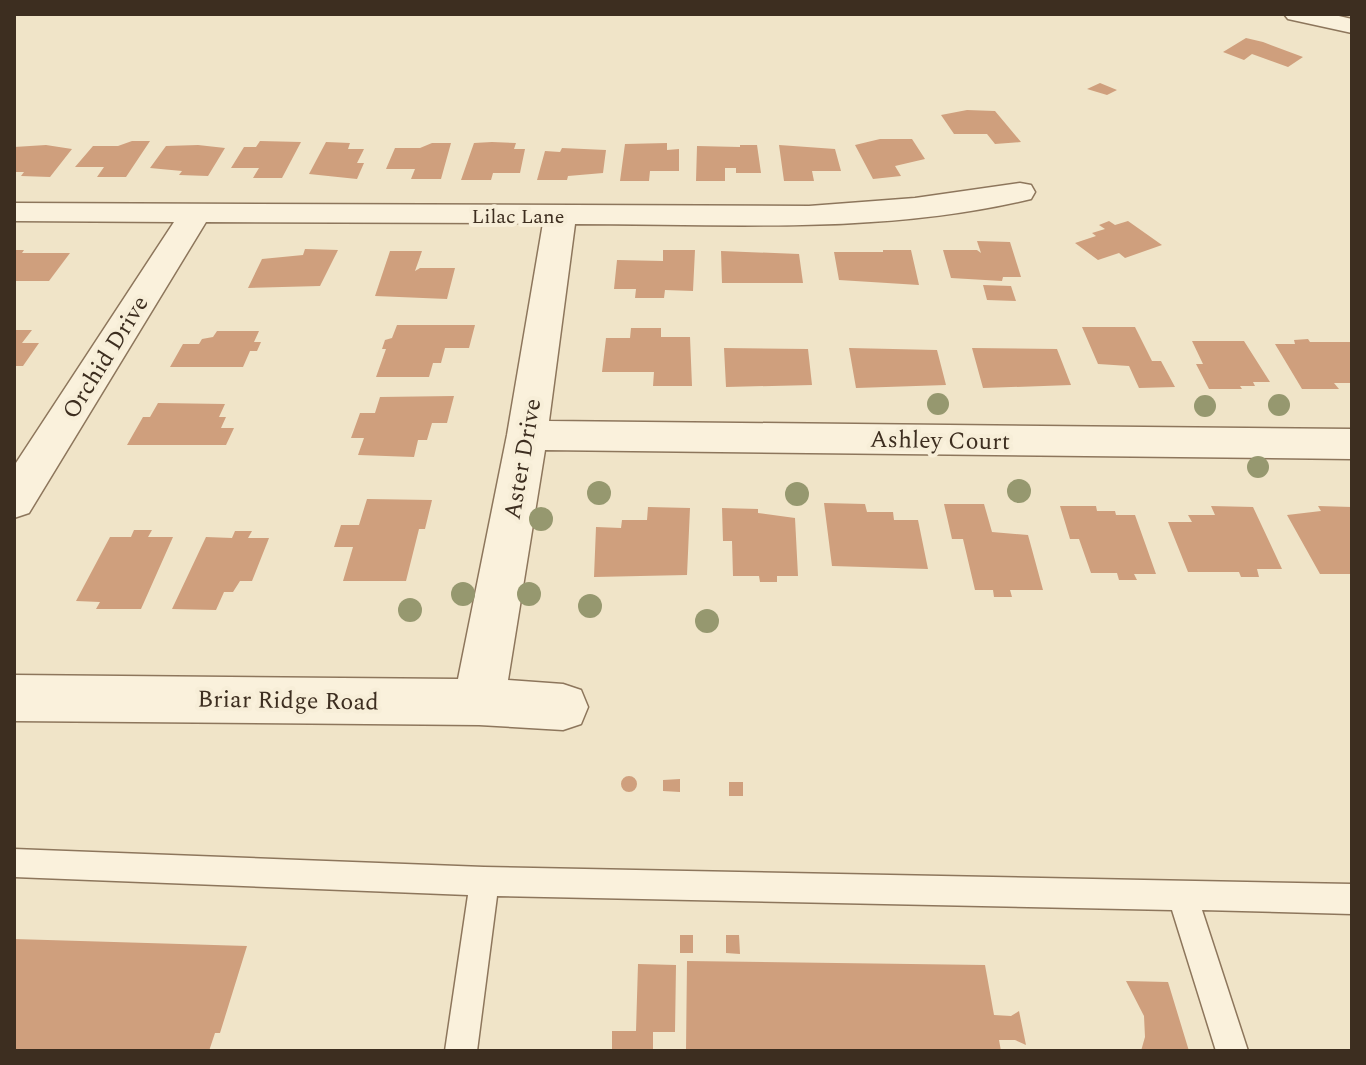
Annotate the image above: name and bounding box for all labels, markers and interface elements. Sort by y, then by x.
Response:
street label: Lilac Lane [472,202,564,232]
street label: Orchid Drive [54,289,158,426]
street label: Aster Drive [495,396,551,523]
street label: Ashley Court [870,422,1010,460]
street label: Briar Ridge Road [197,681,379,721]

